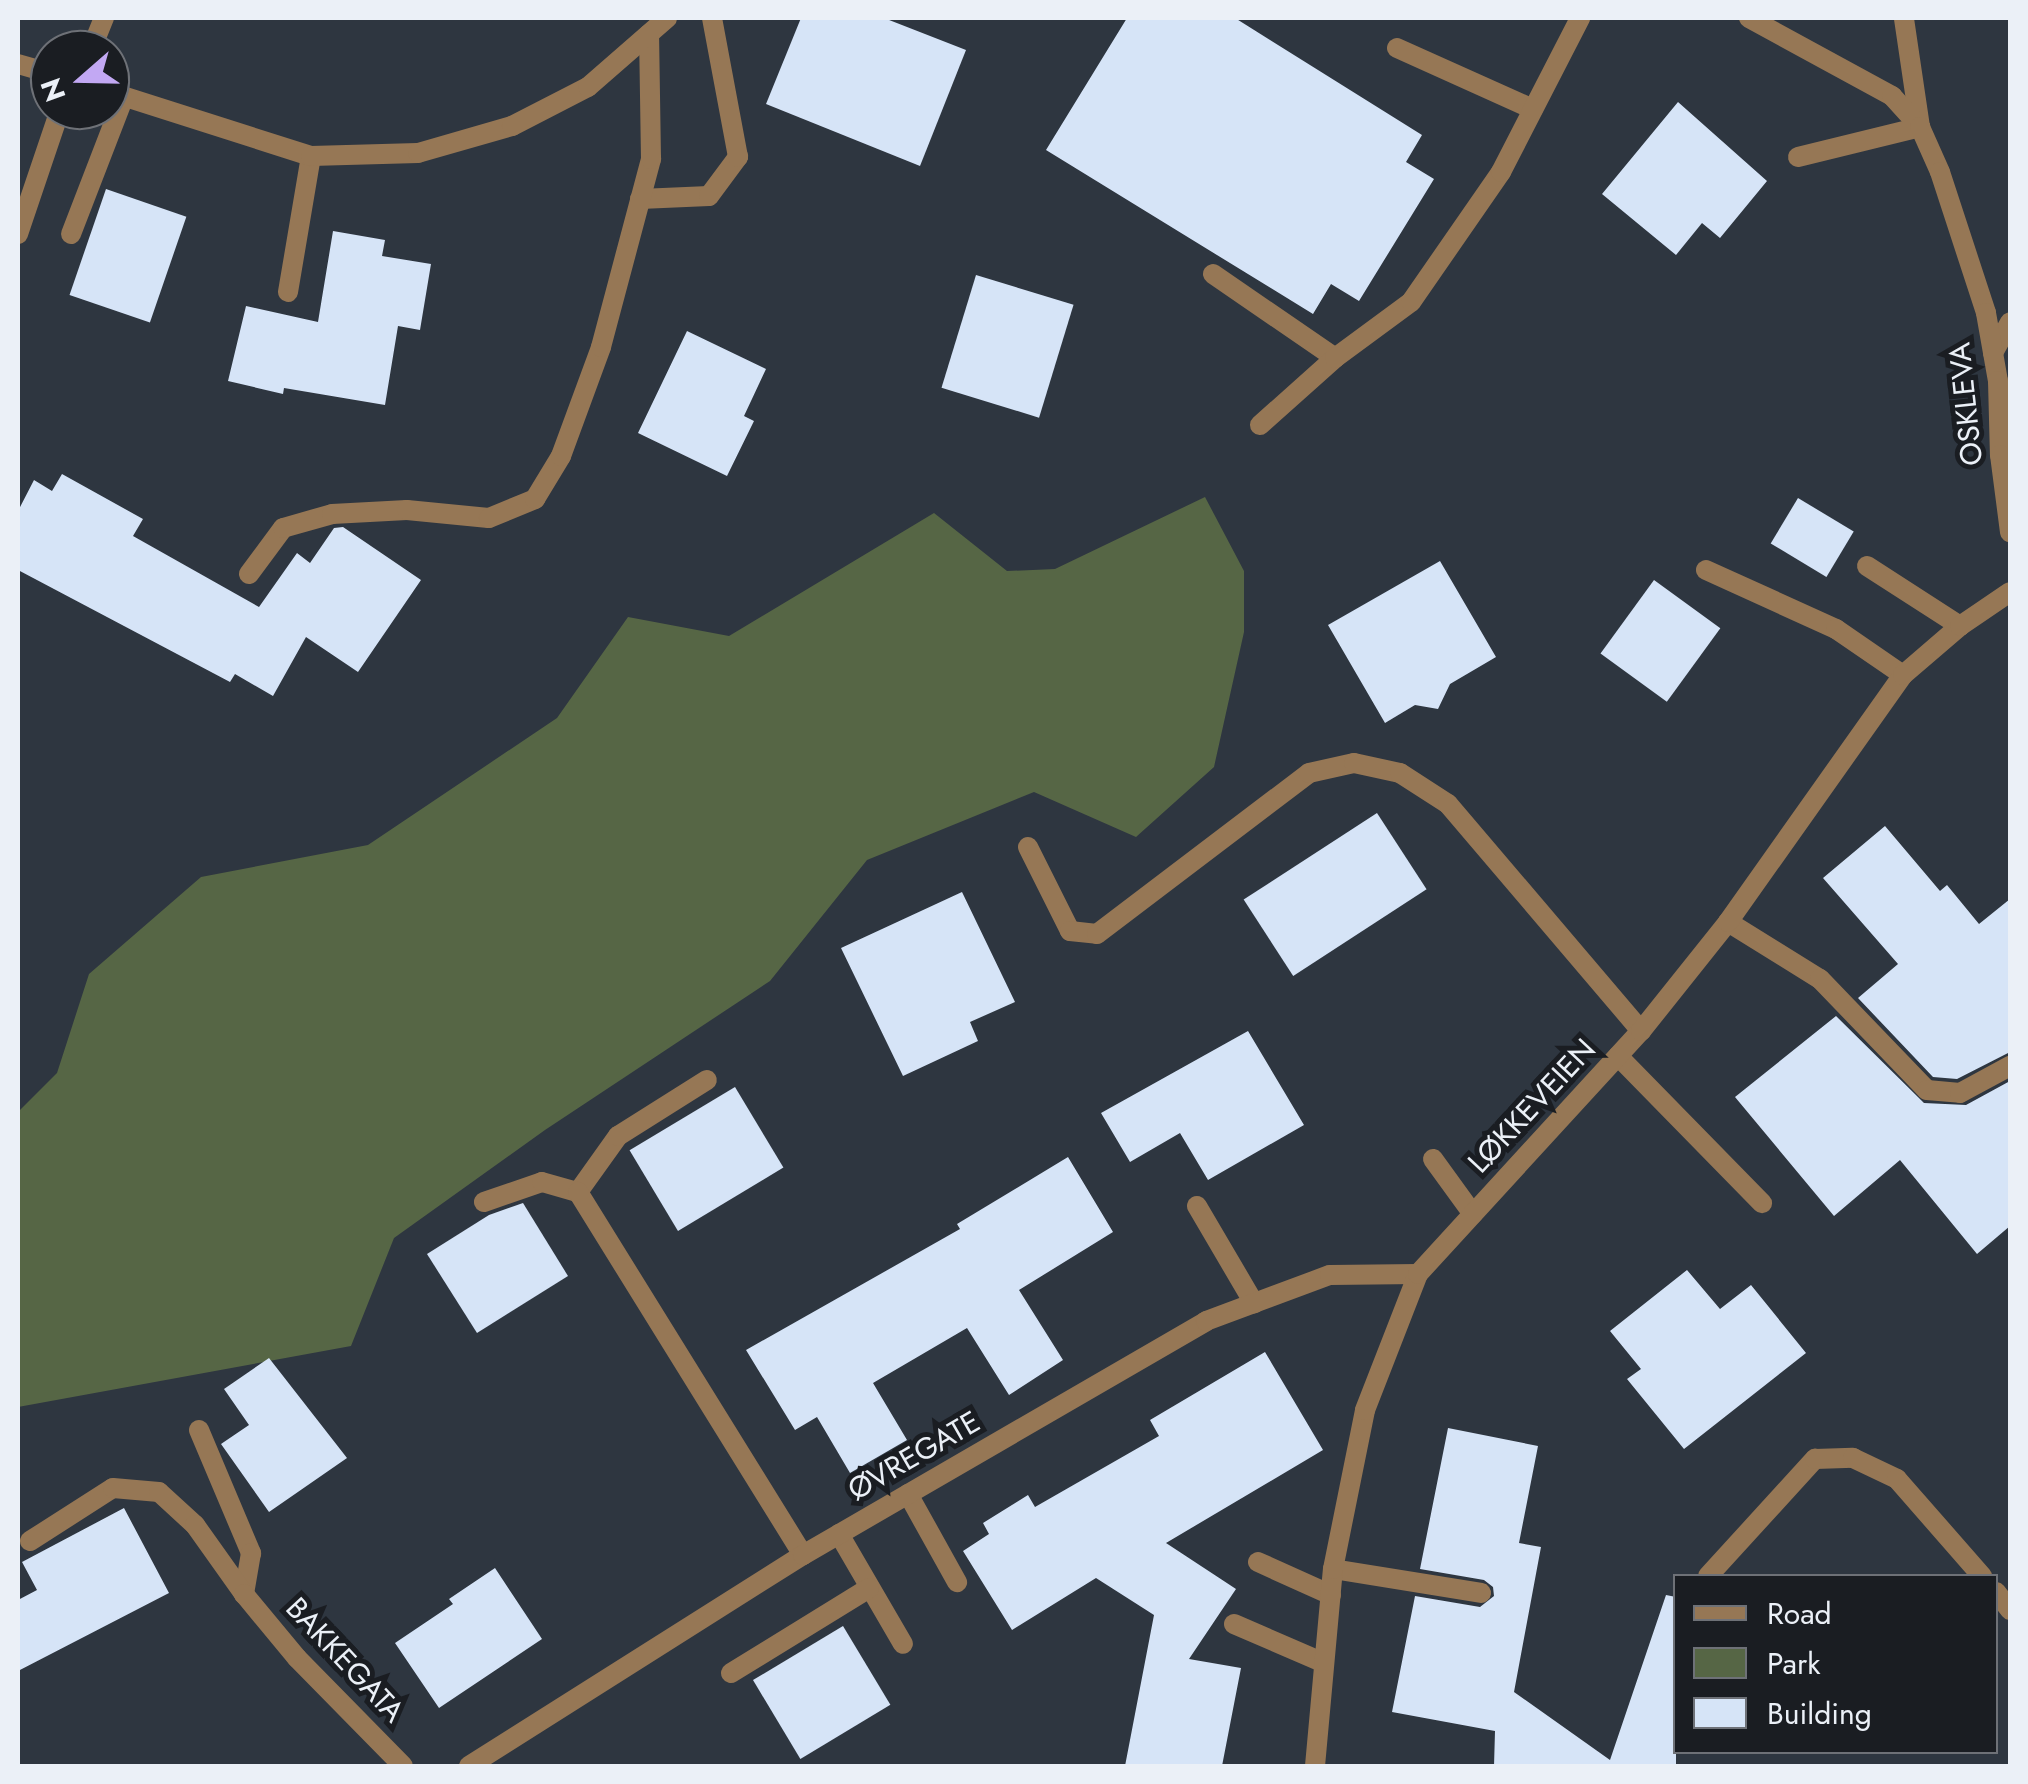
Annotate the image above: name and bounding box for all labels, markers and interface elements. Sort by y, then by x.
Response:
north arrow [30,30,130,130]
text: N [30,72,76,107]
street label: OSKLEVA [1942,341,1990,467]
street label: LØKKEVEIEN [1461,1032,1603,1180]
street label: ØVREGATE [842,1404,986,1508]
legend [1673,1574,1998,1754]
street label: BAKKEGATA [278,1590,412,1730]
text: Road [1767,1592,1832,1635]
text: Park [1767,1642,1820,1685]
text: Building [1767,1692,1872,1735]

